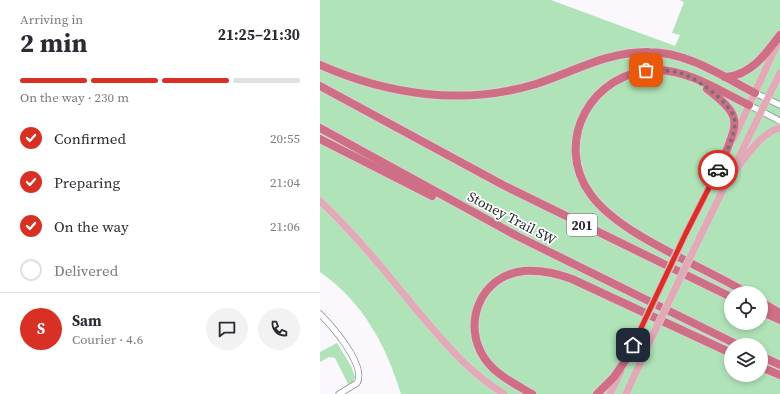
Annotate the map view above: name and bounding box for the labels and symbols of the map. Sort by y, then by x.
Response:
pin [629,53,663,87]
courier [698,150,738,190]
street label: Stoney Trail SW [464,186,560,250]
road number: 201 [567,214,597,236]
pin [616,328,650,362]

